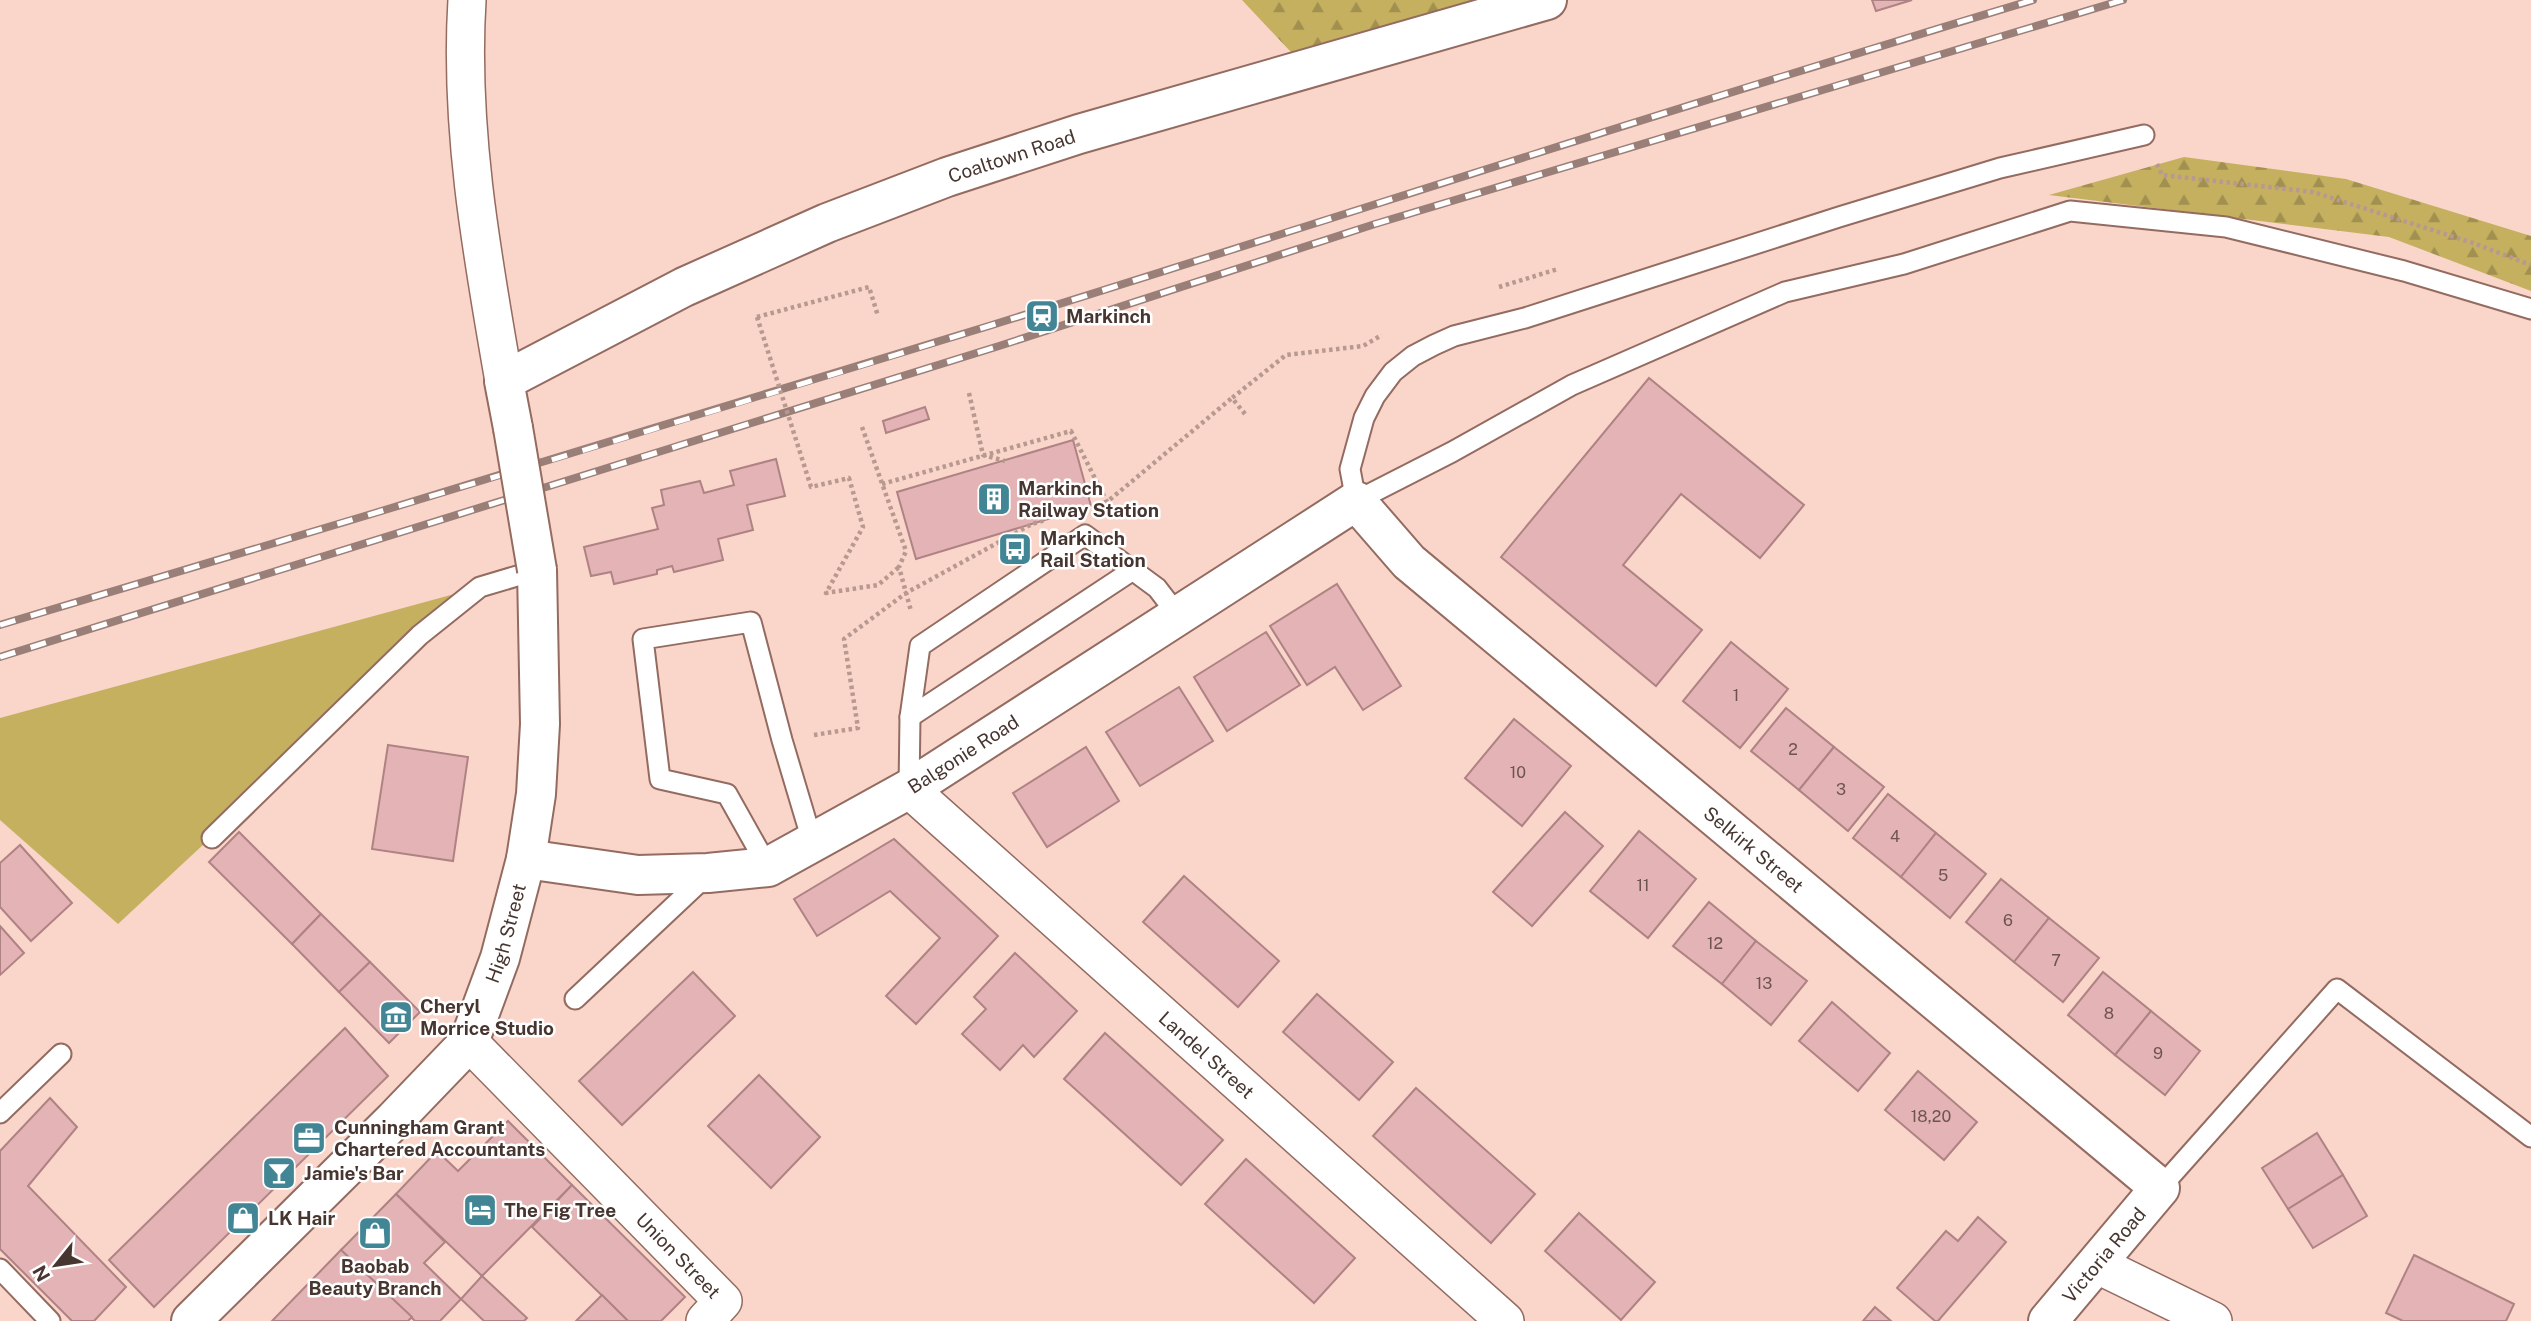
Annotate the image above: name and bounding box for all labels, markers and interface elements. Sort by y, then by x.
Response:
street label: Coaltown Road [945,125,1078,187]
station icon: Markinch [1023,297,1061,335]
place label: Markinch [1066,305,1151,327]
place label: Markinch Railway Station [1018,477,1159,521]
building icon: Markinch Railway Station [975,480,1013,518]
place label: Markinch Rail Station [1040,527,1146,571]
bus stop icon: Markinch Rail Station [996,530,1034,568]
house number: 1 [1733,686,1739,705]
street label: Balgonie Road [904,710,1023,798]
house number: 2 [1788,740,1798,759]
house number: 10 [1510,763,1526,782]
house number: 3 [1836,780,1846,799]
street label: Selkirk Street [1700,802,1808,897]
house number: 4 [1890,827,1900,846]
house number: 5 [1938,866,1948,885]
house number: 11 [1636,876,1650,895]
street label: High Street [481,881,530,986]
house number: 6 [2003,911,2013,930]
house number: 12 [1707,934,1723,953]
house number: 7 [2051,951,2061,970]
house number: 13 [1756,974,1772,993]
place label: Cheryl Morrice Studio [420,995,554,1039]
museum icon: Cheryl Morrice Studio [377,998,415,1036]
house number: 8 [2104,1004,2114,1023]
street label: Landel Street [1155,1006,1259,1103]
house number: 9 [2153,1044,2163,1063]
house number: 18,20 [1911,1107,1951,1126]
place label: Cunningham Grant Chartered Accountants [334,1116,545,1160]
office icon: Cunningham Grant Chartered Accountants [290,1119,328,1157]
bar icon: Jamie's Bar [260,1154,298,1192]
place label: Jamie's Bar [304,1162,404,1184]
hotel icon: The Fig Tree [461,1191,499,1229]
shop icon: LK Hair [224,1199,262,1237]
place label: The Fig Tree [504,1199,616,1221]
street label: Victoria Road [2058,1203,2150,1307]
place label: LK Hair [268,1207,335,1229]
street label: Union Street [632,1208,725,1303]
shop icon: Baobab Beauty Branch [356,1214,394,1252]
north arrow [21,1230,91,1300]
place label: Baobab Beauty Branch [308,1255,442,1299]
text: N [28,1262,55,1285]

